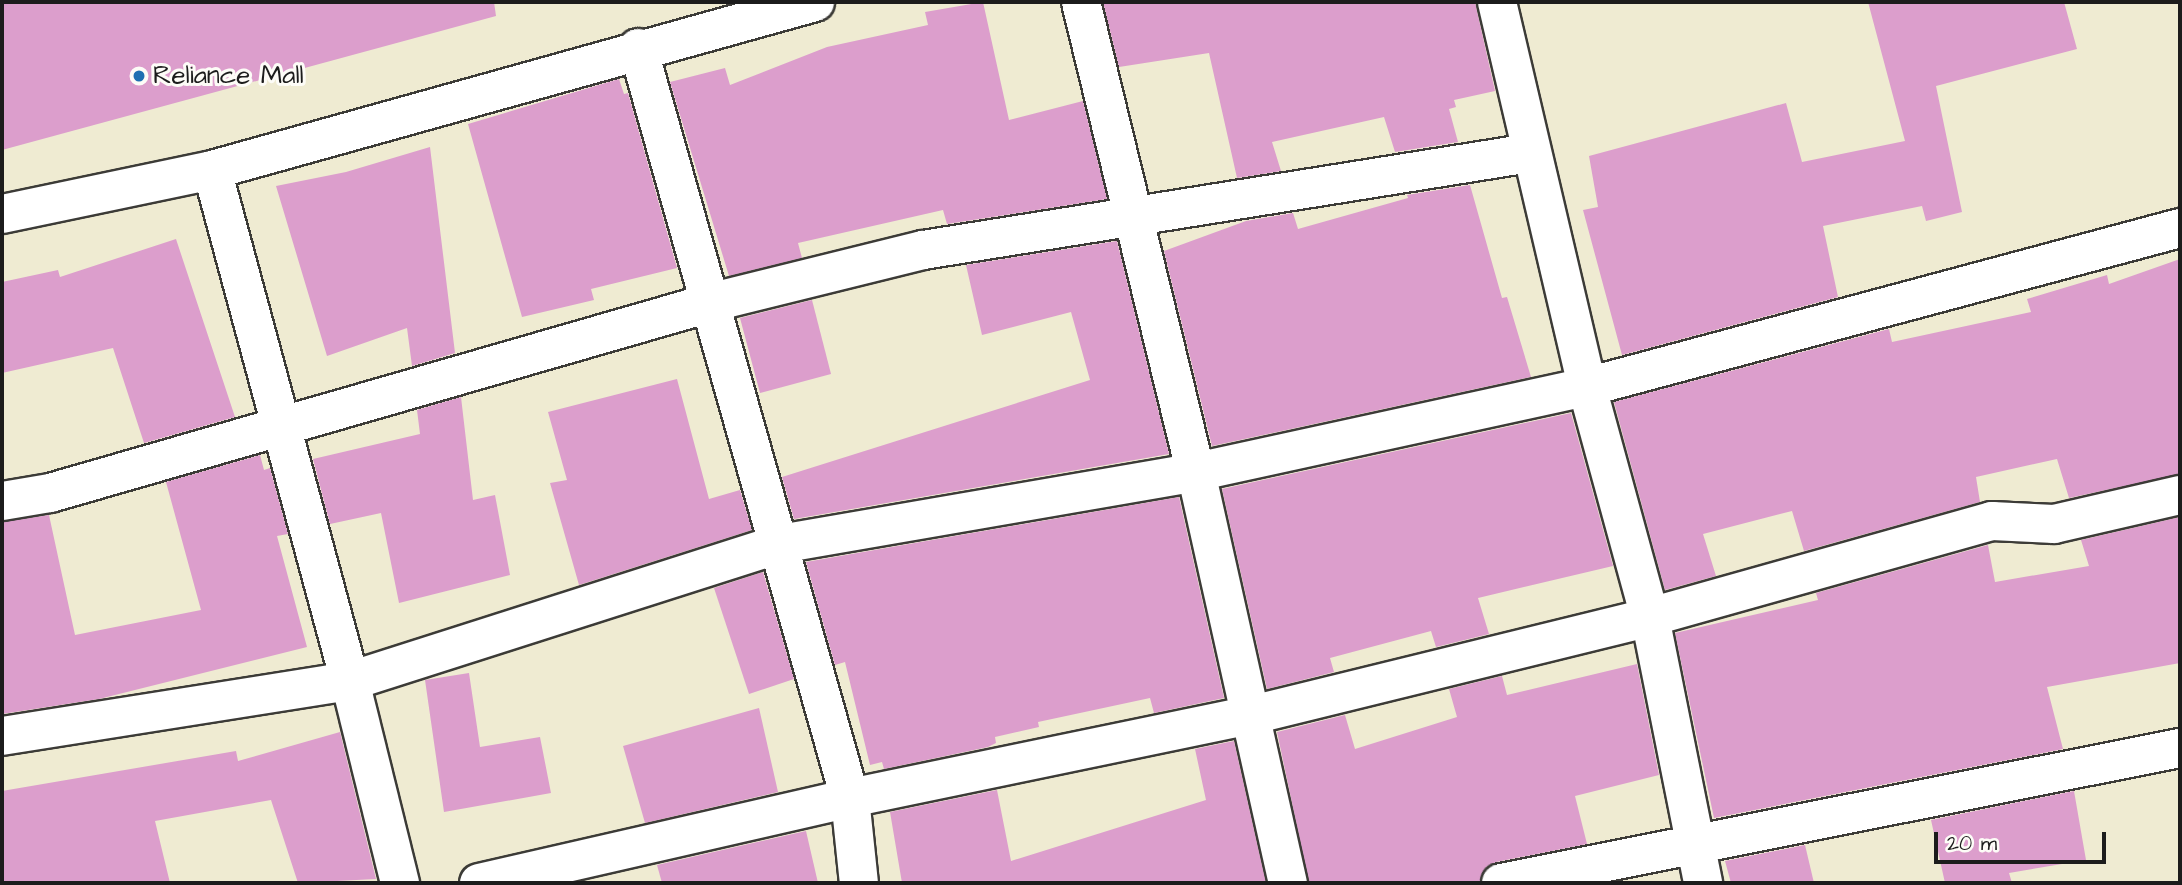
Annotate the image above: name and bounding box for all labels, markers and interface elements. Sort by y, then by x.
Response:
place label: Reliance Mall [153,60,304,92]
marker: Reliance Mall [131,68,147,84]
scale bar [1937,818,2108,862]
text: 20 m [1947,829,1997,858]

